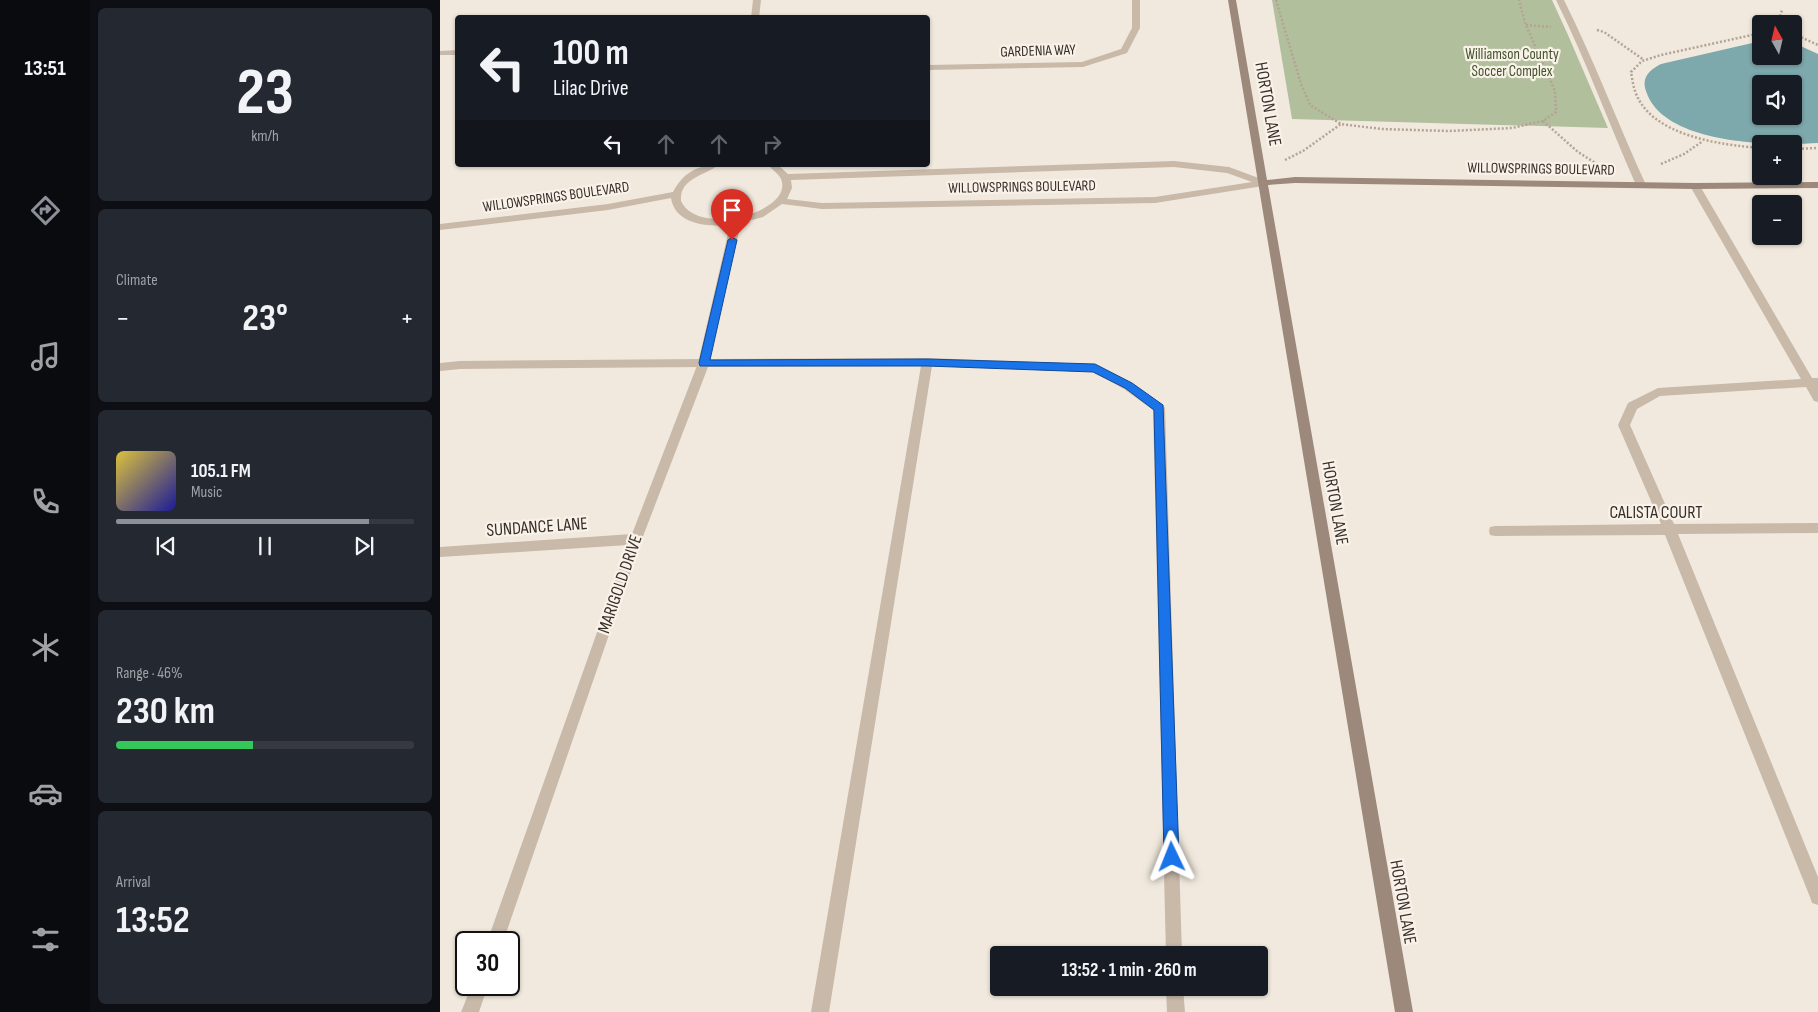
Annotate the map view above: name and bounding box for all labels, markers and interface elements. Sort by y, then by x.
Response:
north arrow [1752,15,1802,65]
map controls [1752,15,1802,245]
text: 100 m [553,32,629,75]
icon: left [470,35,535,100]
street label: GARDENIA WAY [1000,40,1077,62]
park label: Williamson County Soccer Complex [1465,45,1559,81]
text: 13:51 [24,55,66,82]
text: 23 [236,55,294,133]
street label: HORTON LANE [1250,60,1286,148]
text: Lilac Drive [553,75,629,102]
button: sound [1752,75,1802,125]
text: km/h [251,127,279,146]
icon: left [599,130,627,158]
icon: ahead [652,130,680,158]
icon: ahead [705,130,733,158]
icon: right [758,130,786,158]
button: + [1752,135,1802,185]
street label: WILLOWSPRINGS BOULEVARD [1467,158,1615,180]
street label: WILLOWSPRINGS BOULEVARD [948,176,1096,198]
street label: WILLOWSPRINGS BOULEVARD [482,177,630,217]
pin [711,189,753,240]
icon: directions [28,193,63,228]
button: − [1752,195,1802,245]
icon: arrive [718,196,746,224]
text: Climate [116,271,158,290]
text: 23° [242,296,288,341]
text: − [116,302,130,335]
text: + [400,302,414,335]
icon: music [28,339,63,374]
street label: HORTON LANE [1317,459,1353,547]
text: 105.1 FM [191,460,251,483]
text: Music [191,483,222,502]
icon: phone [28,484,63,519]
street label: CALISTA COURT [1609,502,1703,523]
street label: SUNDANCE LANE [486,513,588,541]
icon: previous [152,532,180,560]
icon: pause [251,532,279,560]
icon: next [350,532,378,560]
street label: MARIGOLD DRIVE [593,532,647,636]
icon: climate [28,630,63,665]
text: Range · 46% [116,664,183,683]
text: 230 km [116,689,215,734]
icon: car [28,776,63,811]
position arrow [1145,830,1197,882]
street label: HORTON LANE [1385,858,1421,946]
text: Arrival [116,873,150,892]
text: 13:52 [116,898,190,943]
icon: filters [28,922,63,957]
speed limit sign: 30 [455,931,520,996]
text: 13:52 · 1 min · 260 m [1062,959,1197,982]

